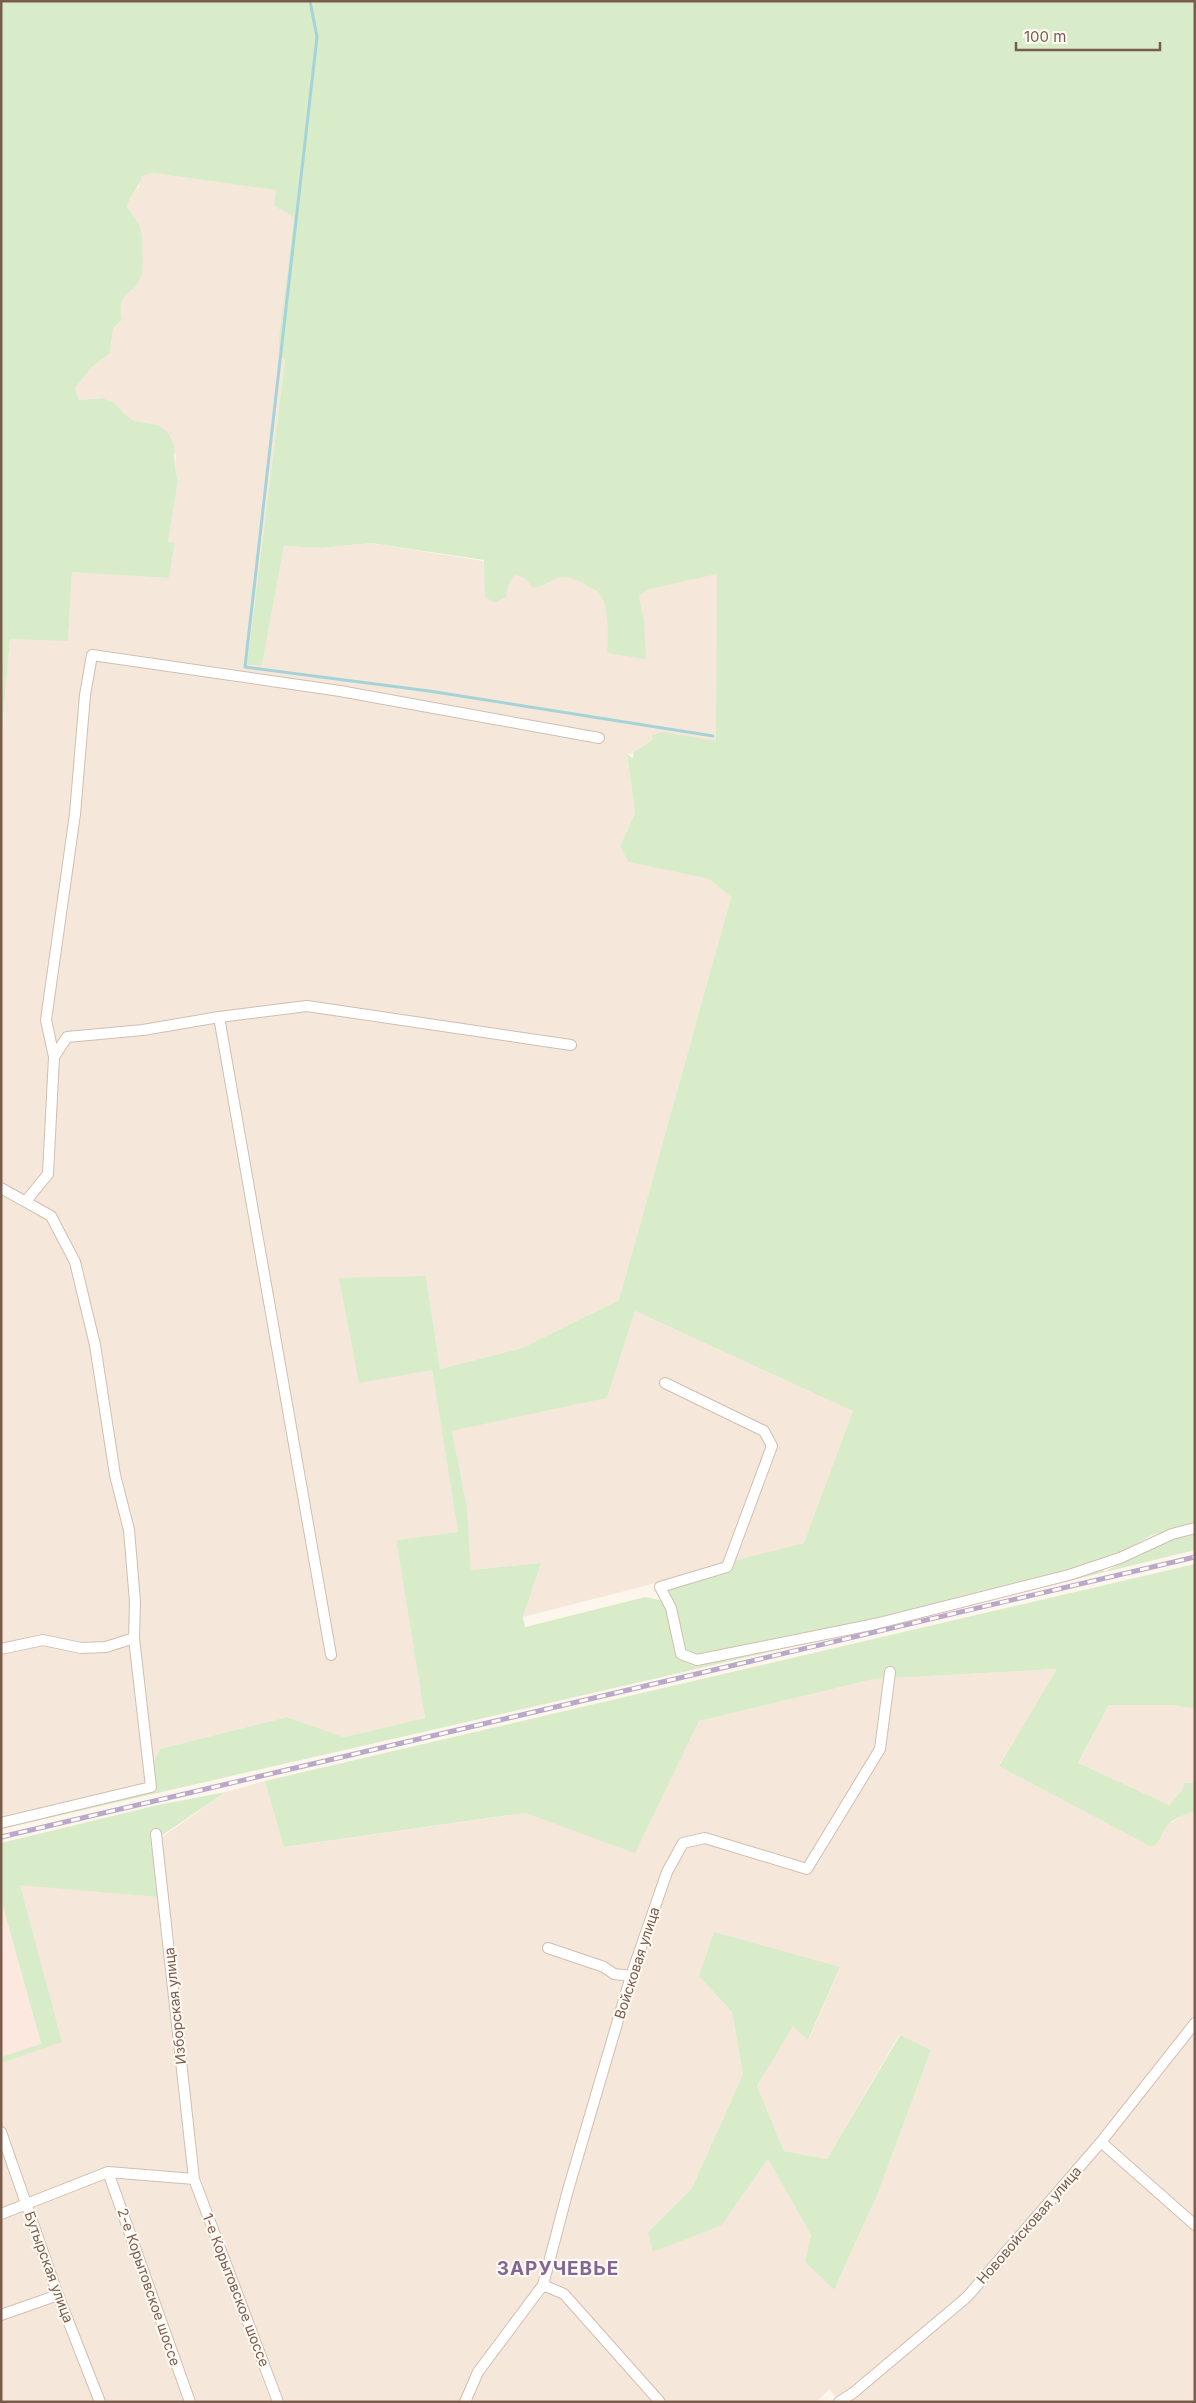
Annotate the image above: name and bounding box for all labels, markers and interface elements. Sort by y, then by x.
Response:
scale bar [1016,20,1160,52]
text: 100 m [1024,27,1066,46]
street label: Войсковая улица [610,1905,663,2021]
street label: Изборская улица [160,1947,189,2065]
street label: Нововойсковая улица [973,2162,1084,2287]
street label: 2-е Корытовское шоссе [114,2206,184,2368]
street label: Бутырская улица [21,2209,78,2325]
street label: 1-е Корытовское шоссе [199,2211,274,2369]
district label: ЗАРУЧЕВЬЕ [497,2257,619,2280]

